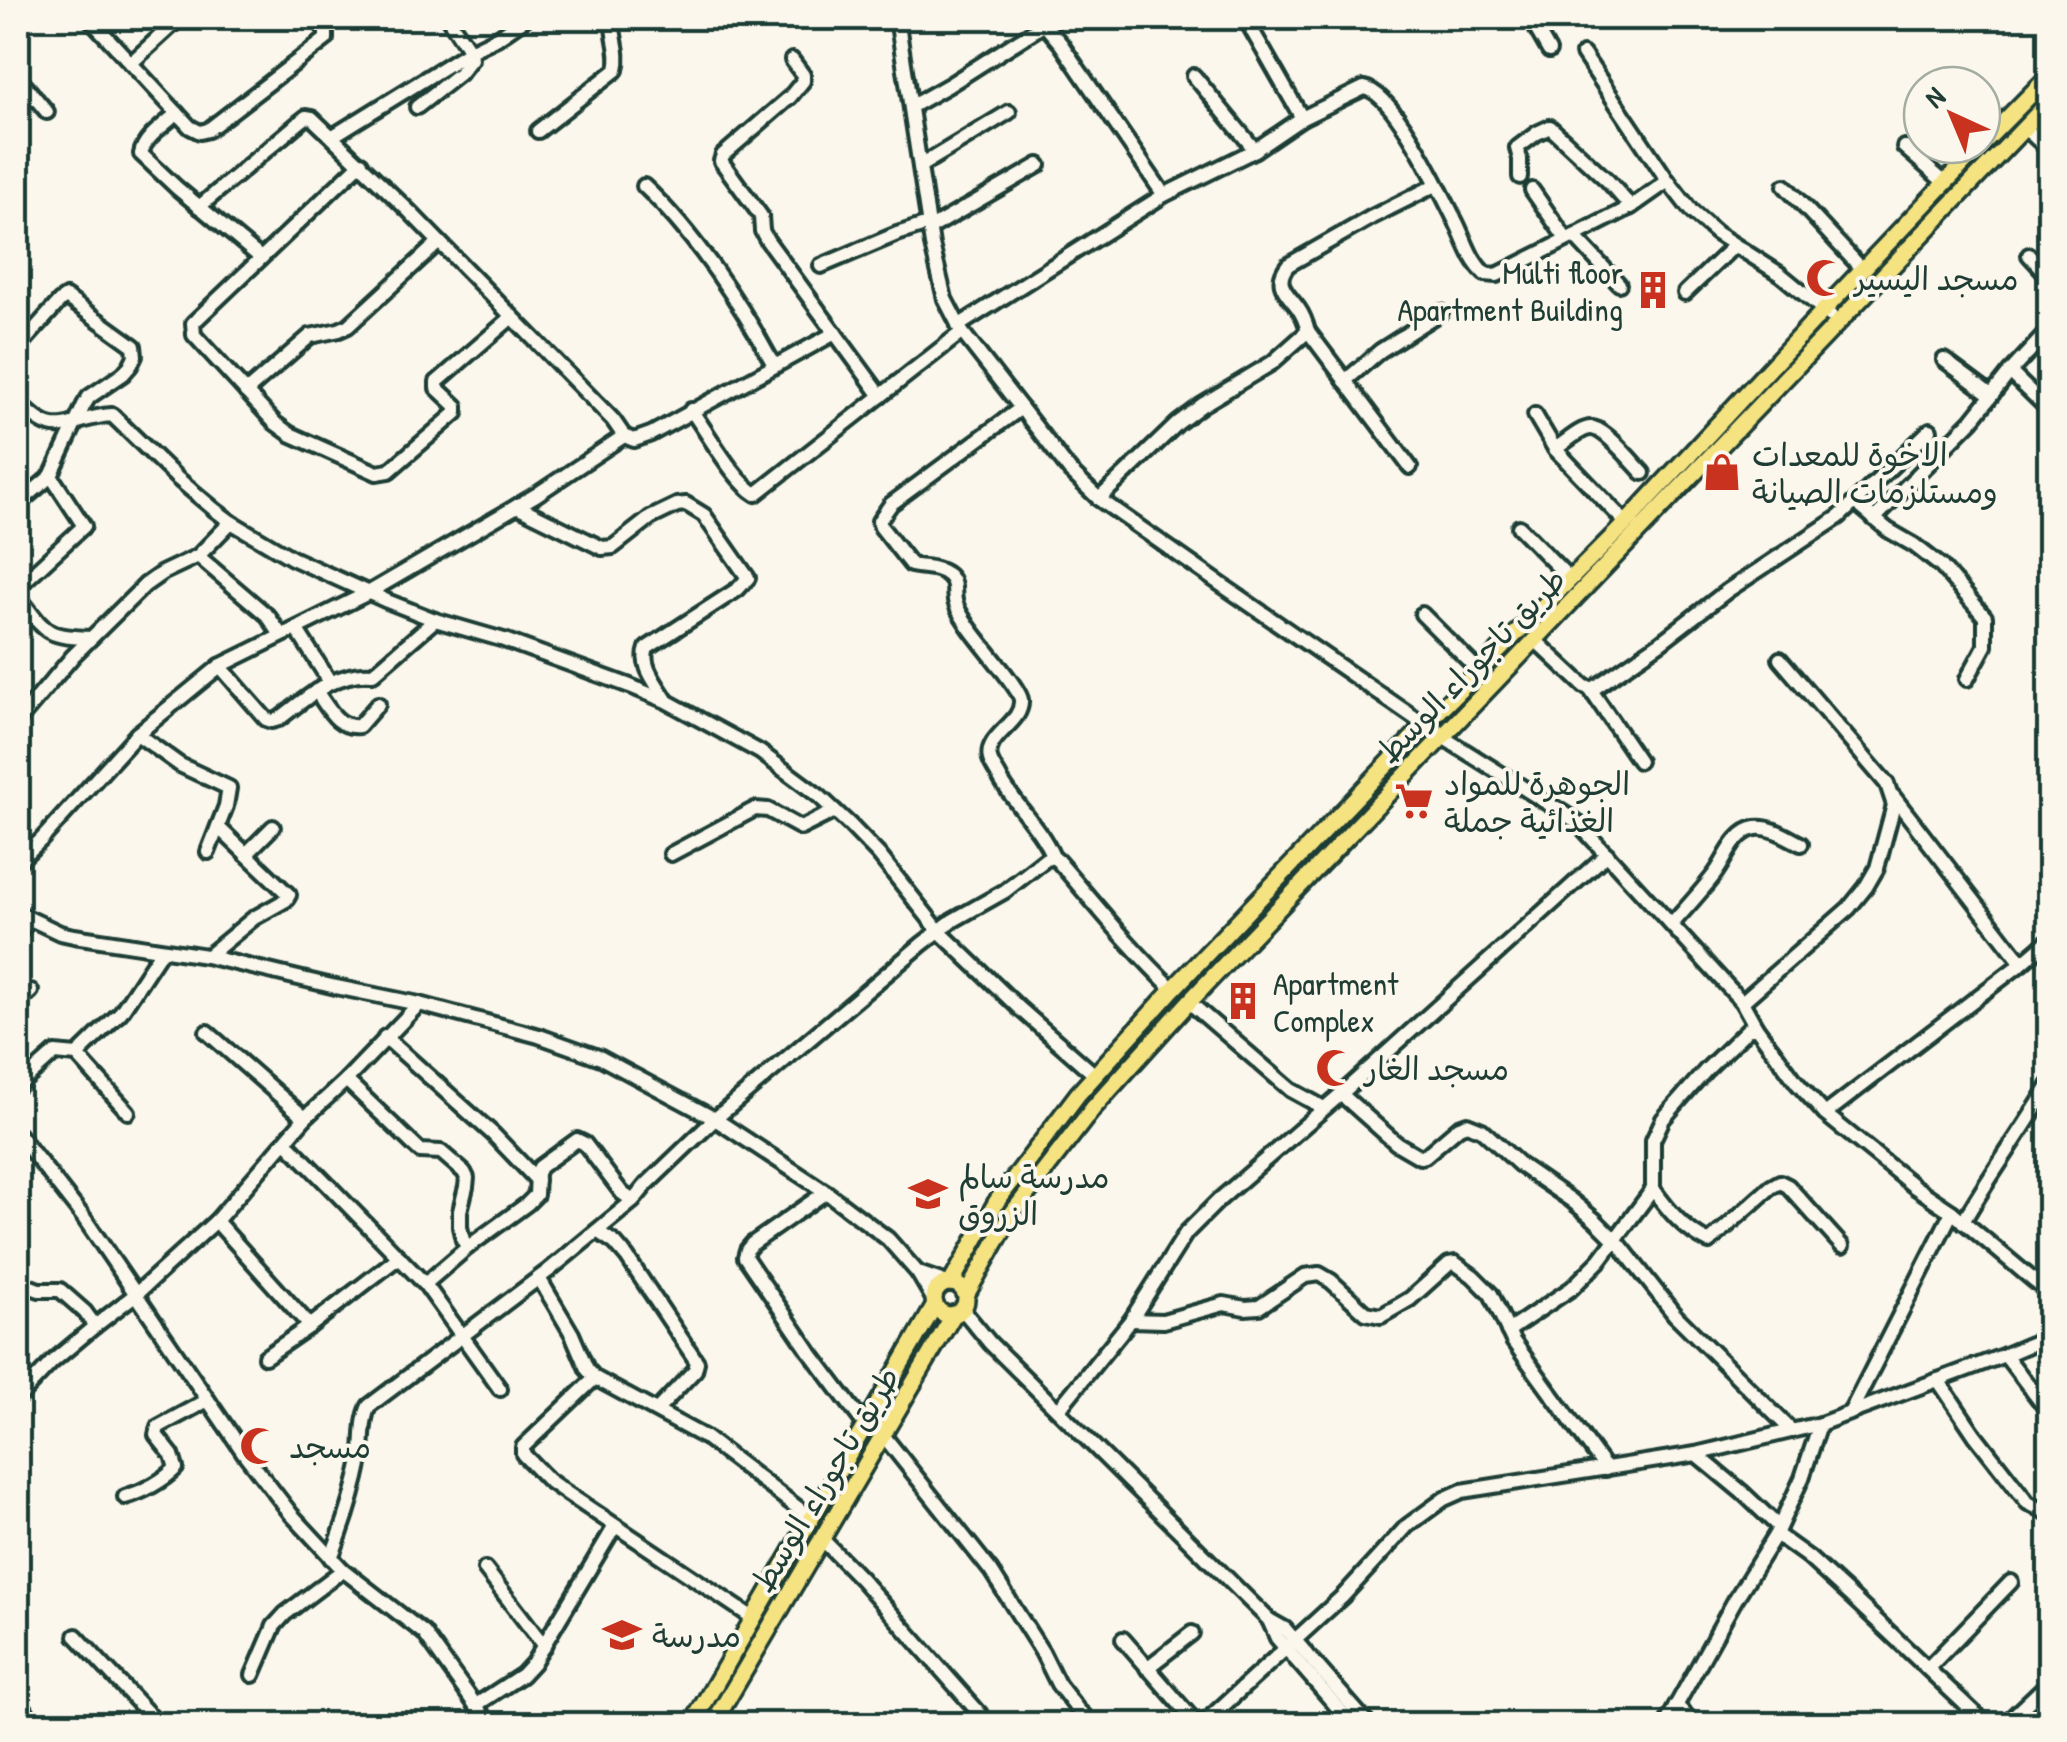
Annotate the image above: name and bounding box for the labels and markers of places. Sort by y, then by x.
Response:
place label: Multi floor Apartment Building [1397,251,1623,331]
mosque icon: مسجد اليسير [1804,257,1846,299]
place label: مسجد اليسير [1852,257,2019,300]
building icon: Multi floor Apartment Building [1632,269,1674,311]
place label: الاخوة للمعدات ومستلزمات الصيانة [1752,433,1998,513]
shop icon: الاخوة للمعدات ومستلزمات الصيانة [1701,451,1743,493]
place label: الجوهرة للمواد الغذائية جملة [1444,762,1630,842]
supermarket icon: الجوهرة للمواد الغذائية جملة [1393,780,1435,822]
place label: Apartment Complex [1273,962,1399,1042]
building icon: Apartment Complex [1222,980,1264,1022]
mosque icon: مسجد الغار [1314,1047,1356,1089]
place label: مسجد الغار [1362,1047,1509,1090]
place label: مدرسة سالم الزروق [958,1155,1110,1235]
school or university icon: مدرسة سالم الزروق [907,1173,949,1215]
mosque icon: مسجد [238,1425,280,1467]
place label: مسجد [289,1425,371,1468]
school or university icon: مدرسة [601,1614,643,1656]
place label: مدرسة [652,1614,741,1657]

